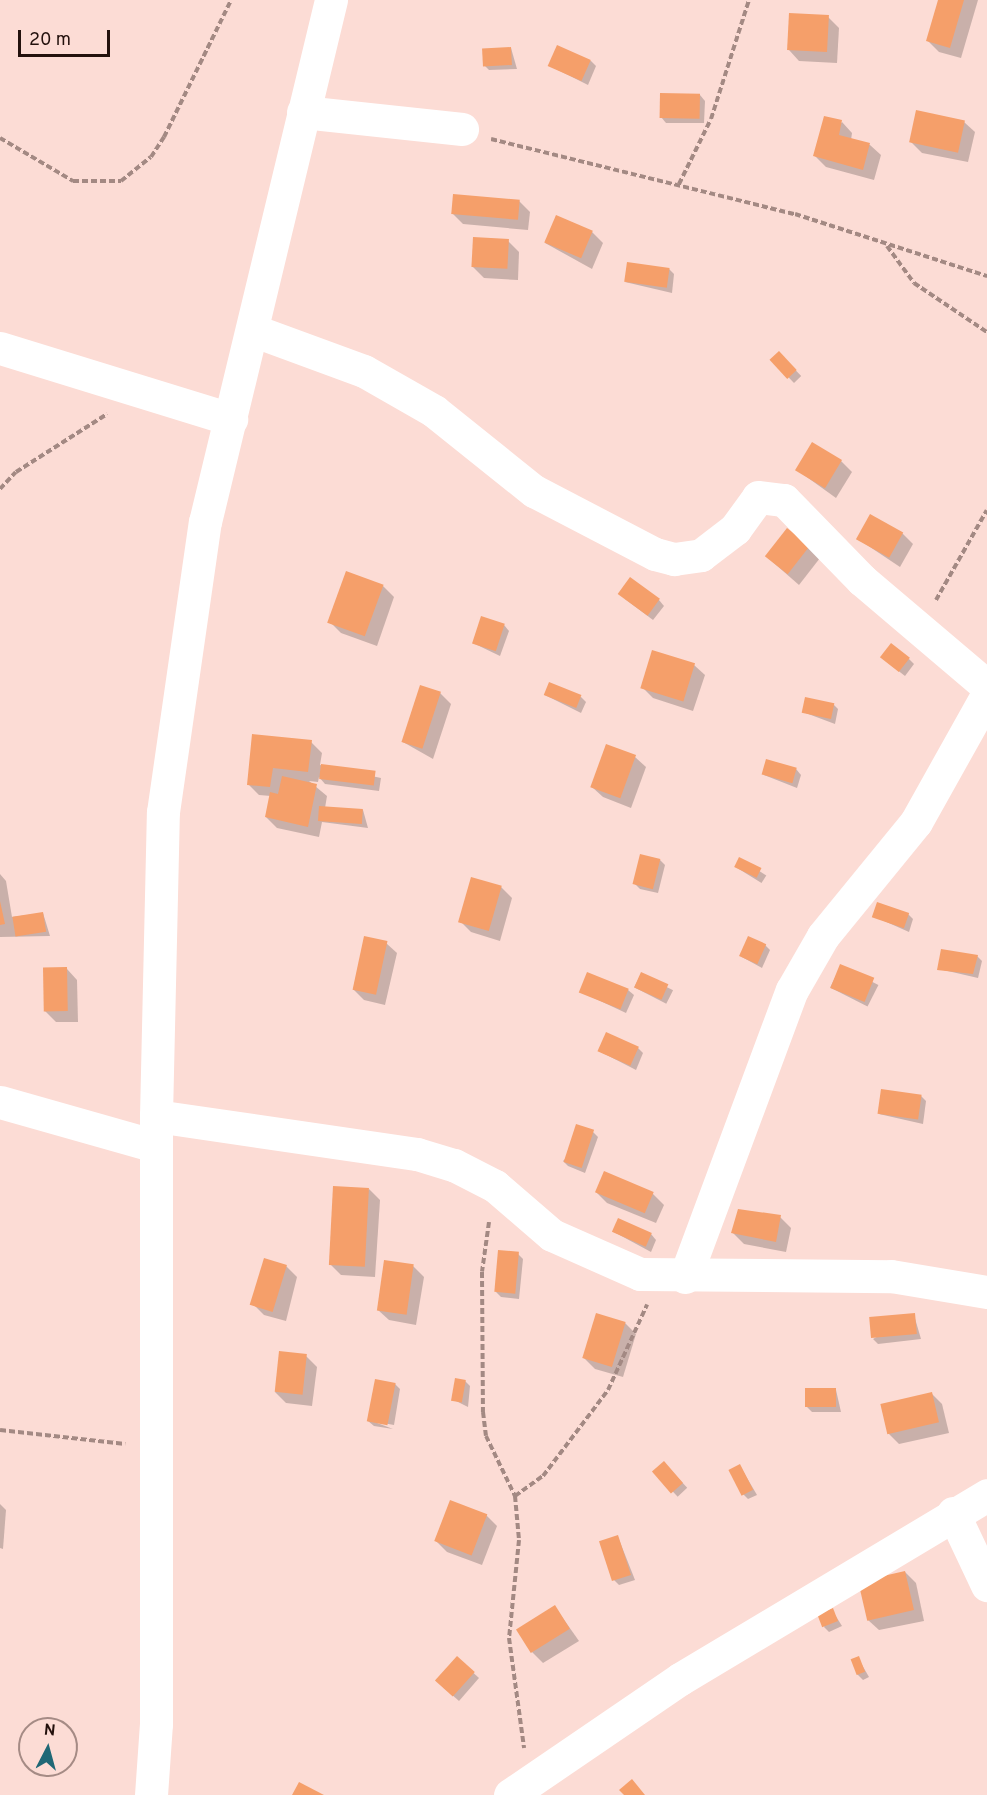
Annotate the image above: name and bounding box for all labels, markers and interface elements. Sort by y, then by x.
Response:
scale bar [21,18,112,56]
text: 20 m [29,29,71,52]
north arrow [18,1717,78,1777]
text: N [43,1721,56,1742]

